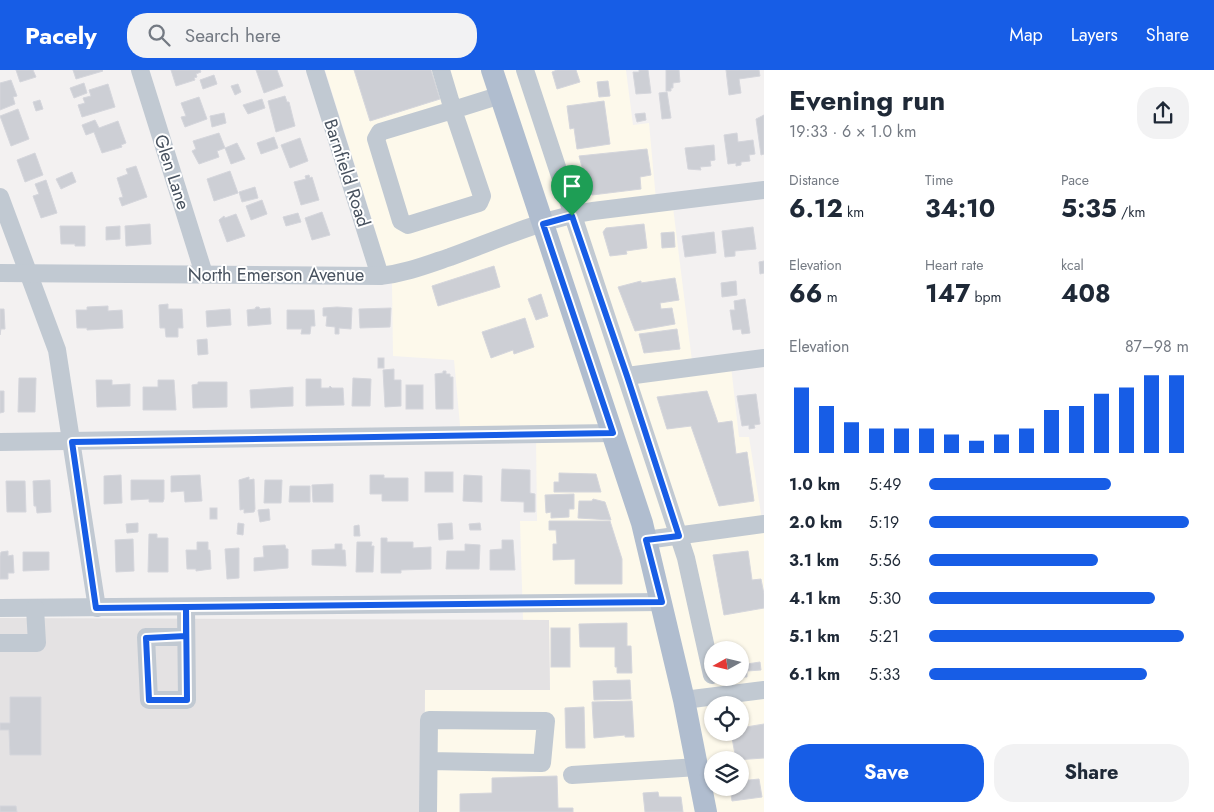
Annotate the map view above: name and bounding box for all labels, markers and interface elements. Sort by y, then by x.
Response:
search box [127,13,477,58]
text: Pacely [25,18,97,53]
icon: search [145,21,173,49]
text: Search here [185,22,281,49]
text: Map [1009,22,1043,48]
text: Layers [1071,22,1118,48]
text: Share [1146,22,1189,48]
text: Evening run [789,80,945,121]
button: share [1137,87,1189,139]
street label: Barnfield Road [317,116,377,230]
text: 19:33 · 6 × 1.0 km [789,120,916,143]
street label: Glen Lane [148,131,196,213]
pin [551,165,593,216]
text: Distance [789,170,839,190]
text: Time [925,170,953,190]
text: Pace [1061,170,1089,190]
icon: arrive [558,172,586,200]
text: 6.12 [789,190,843,226]
text: 34:10 [925,190,995,226]
text: 5:35 [1061,190,1117,226]
text: km [843,202,864,222]
text: /km [1117,202,1145,222]
text: Elevation [789,255,842,275]
text: Heart rate [925,255,983,275]
text: kcal [1061,255,1084,275]
street label: North Emerson Avenue [188,262,364,288]
text: 66 [789,275,822,311]
text: 147 [925,275,970,311]
text: 408 [1061,275,1111,311]
text: m [822,287,838,307]
text: bpm [970,287,1001,307]
text: Elevation [789,335,849,358]
text: 87–98 m [1125,335,1189,358]
text: 1.0 km [789,473,840,496]
text: 5:49 [869,473,901,496]
text: 2.0 km [789,511,842,534]
text: 5:19 [869,511,899,534]
text: 3.1 km [789,549,839,572]
text: 5:56 [869,549,901,572]
text: 4.1 km [789,587,841,610]
text: 5:30 [869,587,901,610]
text: 5.1 km [789,625,840,648]
text: 5:21 [869,625,899,648]
north arrow [704,641,749,686]
map controls [704,641,749,796]
text: 6.1 km [789,663,840,686]
text: 5:33 [869,663,900,686]
button: locate [704,696,749,741]
button: Save [789,744,984,802]
button: Share [994,744,1189,802]
button: layers [704,751,749,796]

